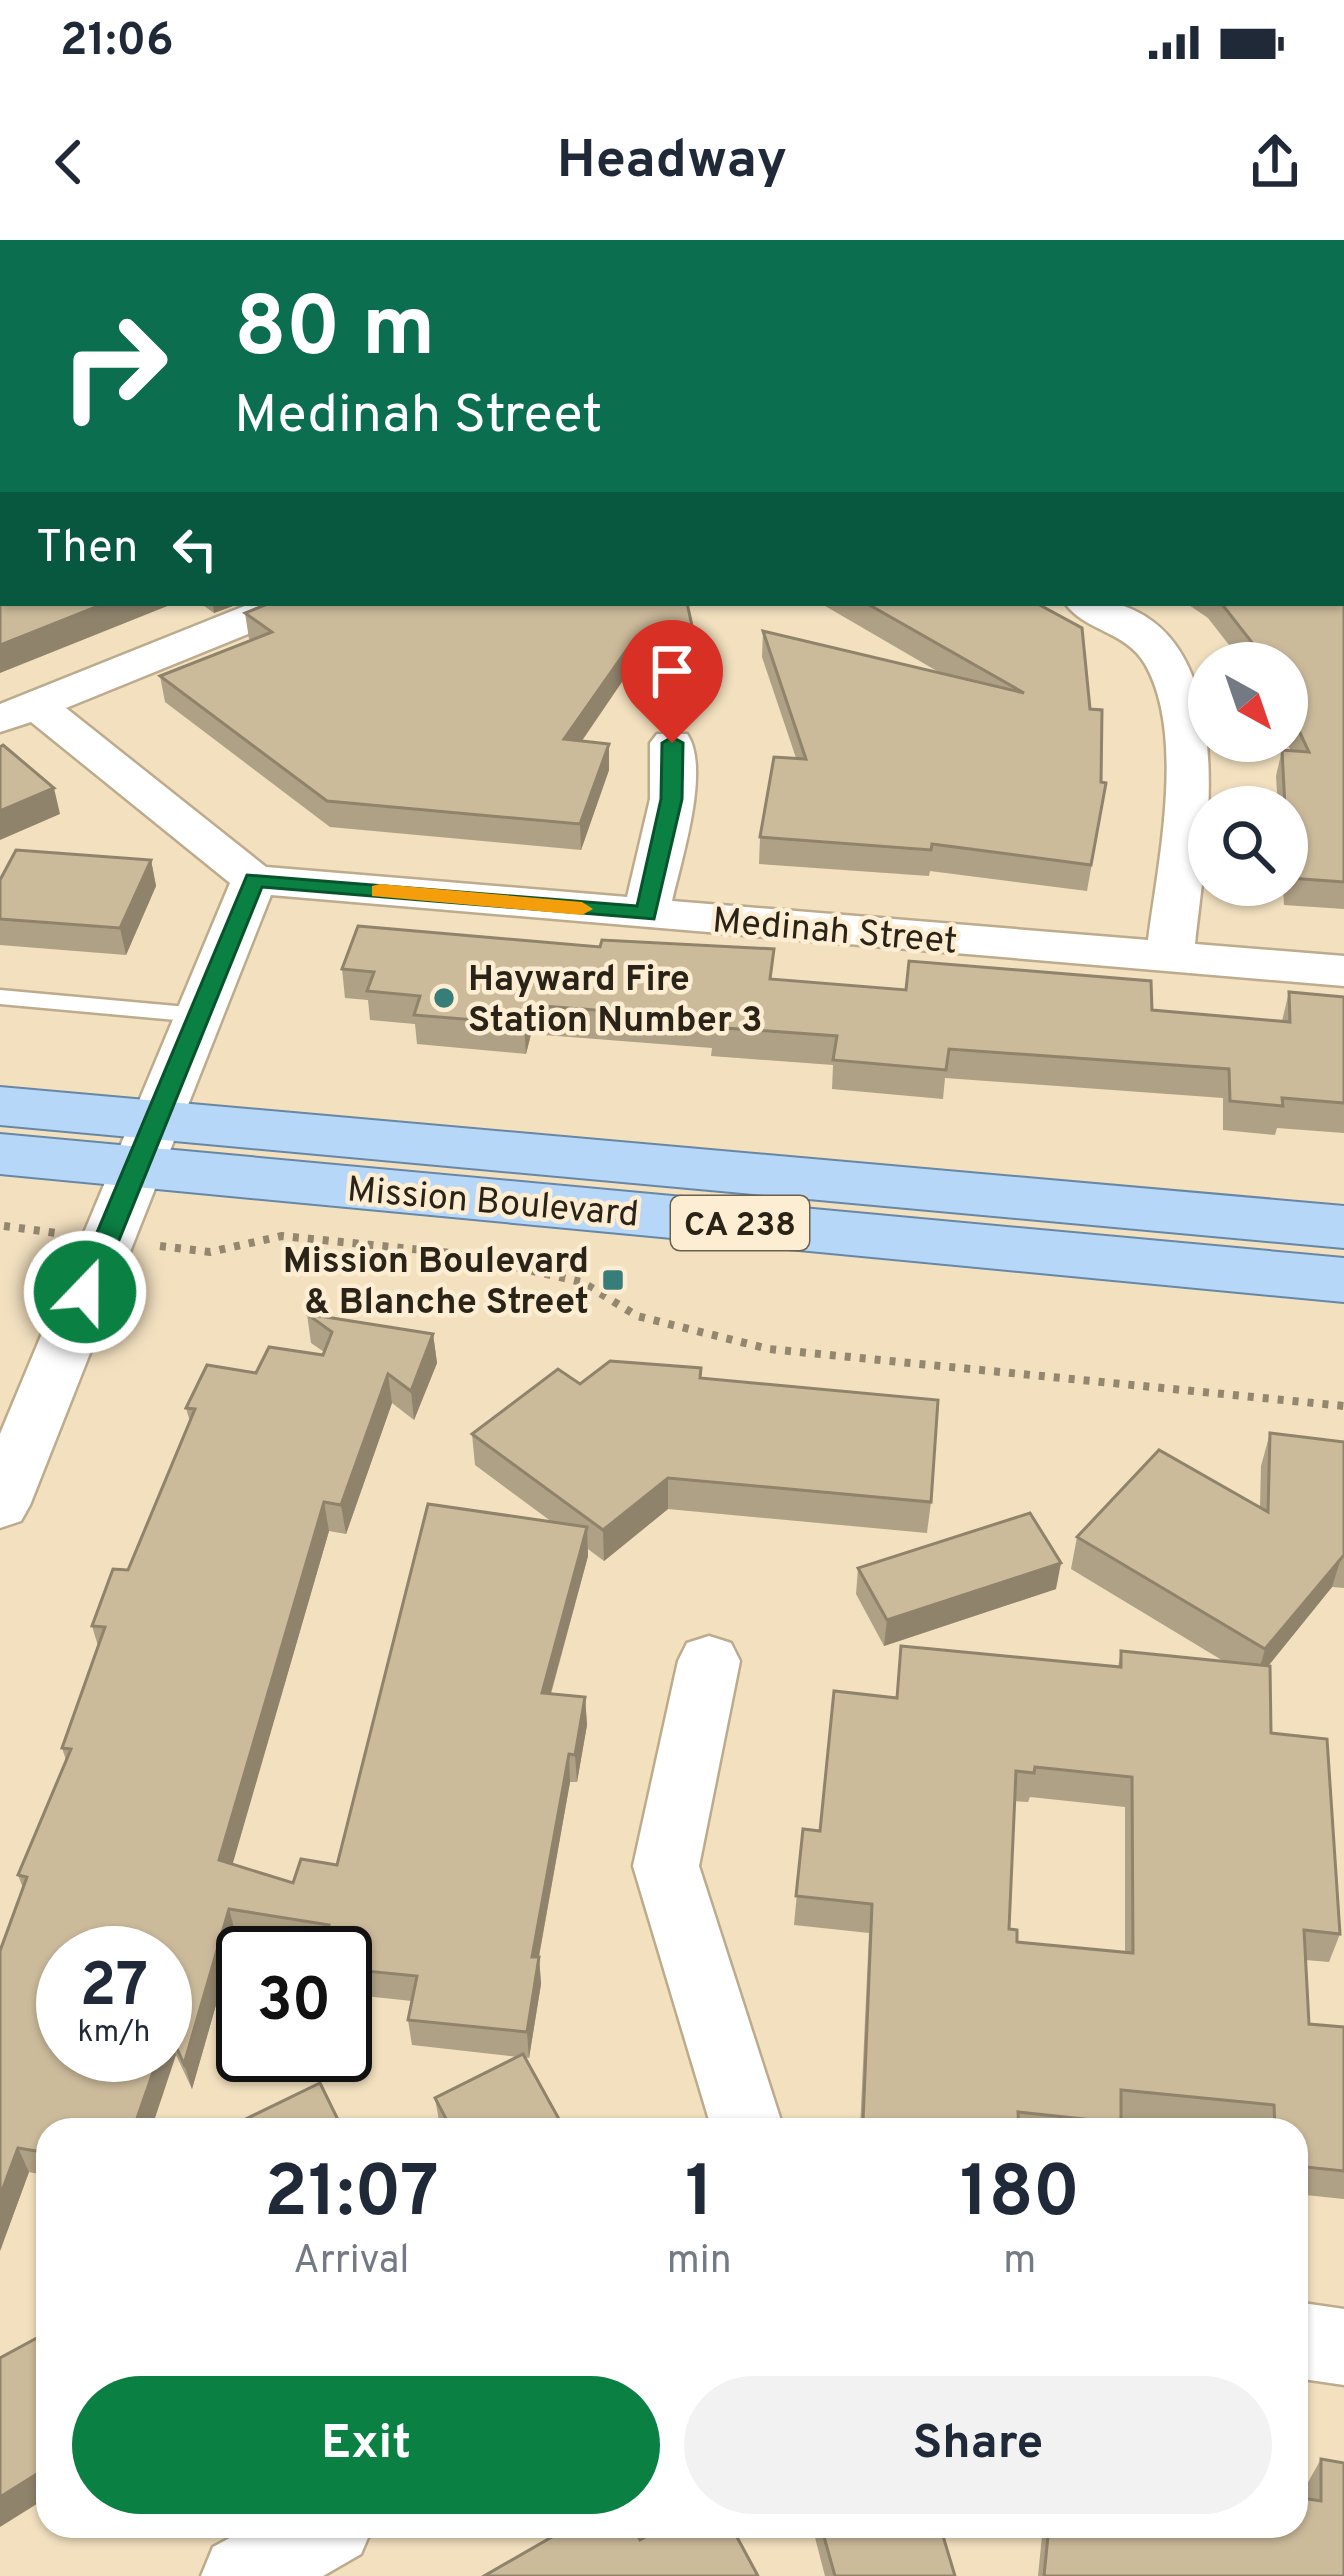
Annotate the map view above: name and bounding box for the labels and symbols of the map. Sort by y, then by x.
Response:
pin [621,620,723,743]
north arrow [1188,642,1308,762]
street label: Medinah Street [710,899,959,967]
place label: Hayward Fire Station Number 3 [468,958,763,1045]
marker: Hayward Fire Station Number 3 [431,985,457,1011]
street label: Mission Boulevard [345,1168,640,1240]
road number: CA 238 [671,1196,809,1250]
position arrow [22,1229,148,1355]
place label: Mission Boulevard & Blanche Street [283,1240,589,1327]
marker: Mission Boulevard & Blanche Street [600,1267,626,1293]
speed limit sign: 30 [216,1926,372,2082]

